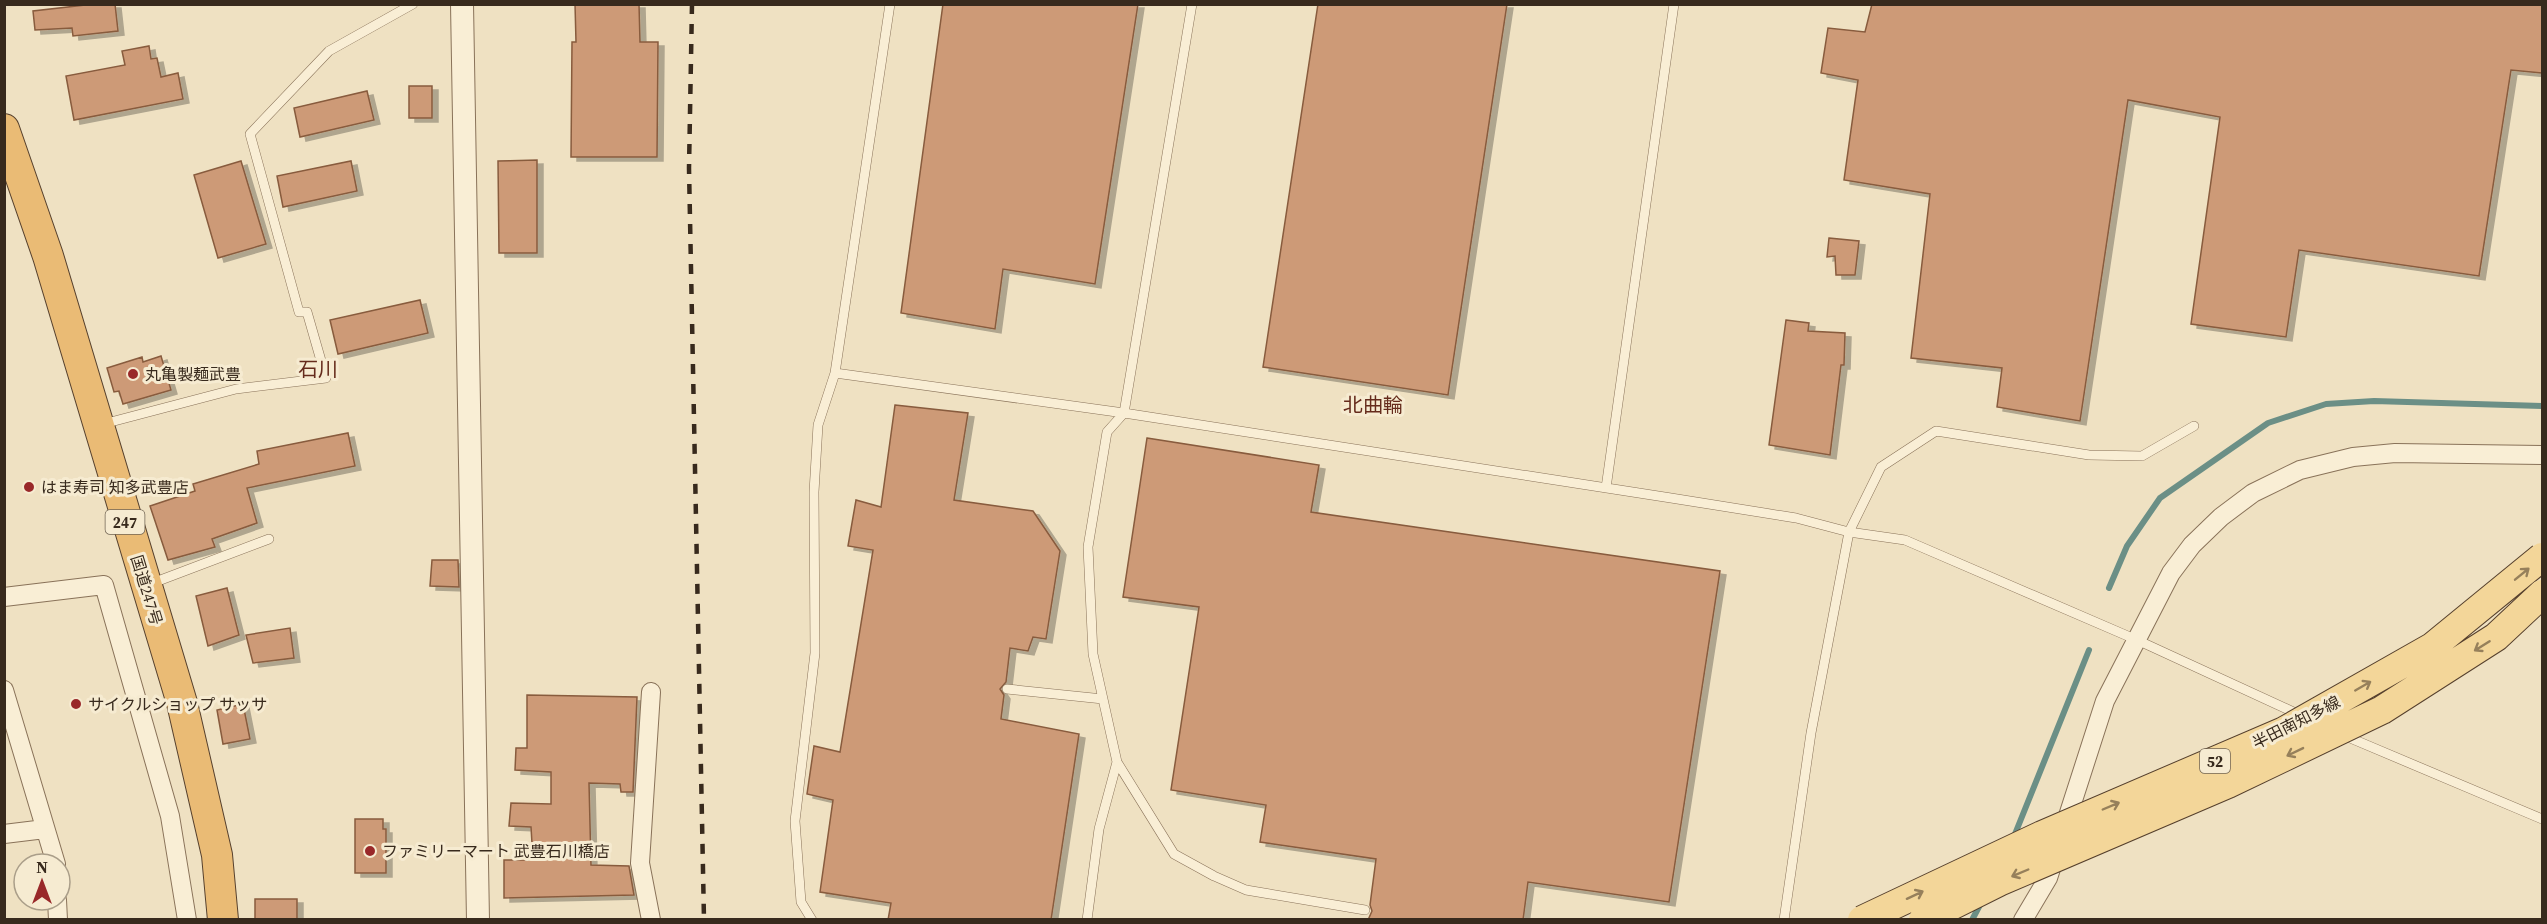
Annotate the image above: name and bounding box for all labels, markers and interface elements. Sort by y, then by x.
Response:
district label: 石川 [298,355,338,383]
place label: 丸亀製麺武豊 [145,363,241,385]
marker: 丸亀製麺武豊 [126,367,140,381]
district label: 北曲輪 [1343,391,1403,419]
place label: はま寿司 知多武豊店 [41,476,189,498]
marker: はま寿司 知多武豊店 [22,480,36,494]
road number: 247 [106,510,144,534]
street label: 国道247号 [126,552,168,628]
one-way arrow [2514,568,2530,581]
one-way arrow [2474,640,2491,652]
one-way arrow [2354,680,2371,692]
street label: 半田南知多線 [2248,690,2344,754]
place label: サイクルショップ サッサ [88,693,267,715]
marker: サイクルショップ サッサ [69,697,83,711]
one-way arrow [2286,746,2304,758]
road number: 52 [2200,749,2230,773]
one-way arrow [2102,799,2120,811]
place label: ファミリーマート 武豊石川橋店 [382,840,610,862]
marker: ファミリーマート 武豊石川橋店 [363,844,377,858]
north arrow [12,852,72,912]
text: N [36,856,48,878]
one-way arrow [2011,868,2029,879]
one-way arrow [1905,888,1923,900]

